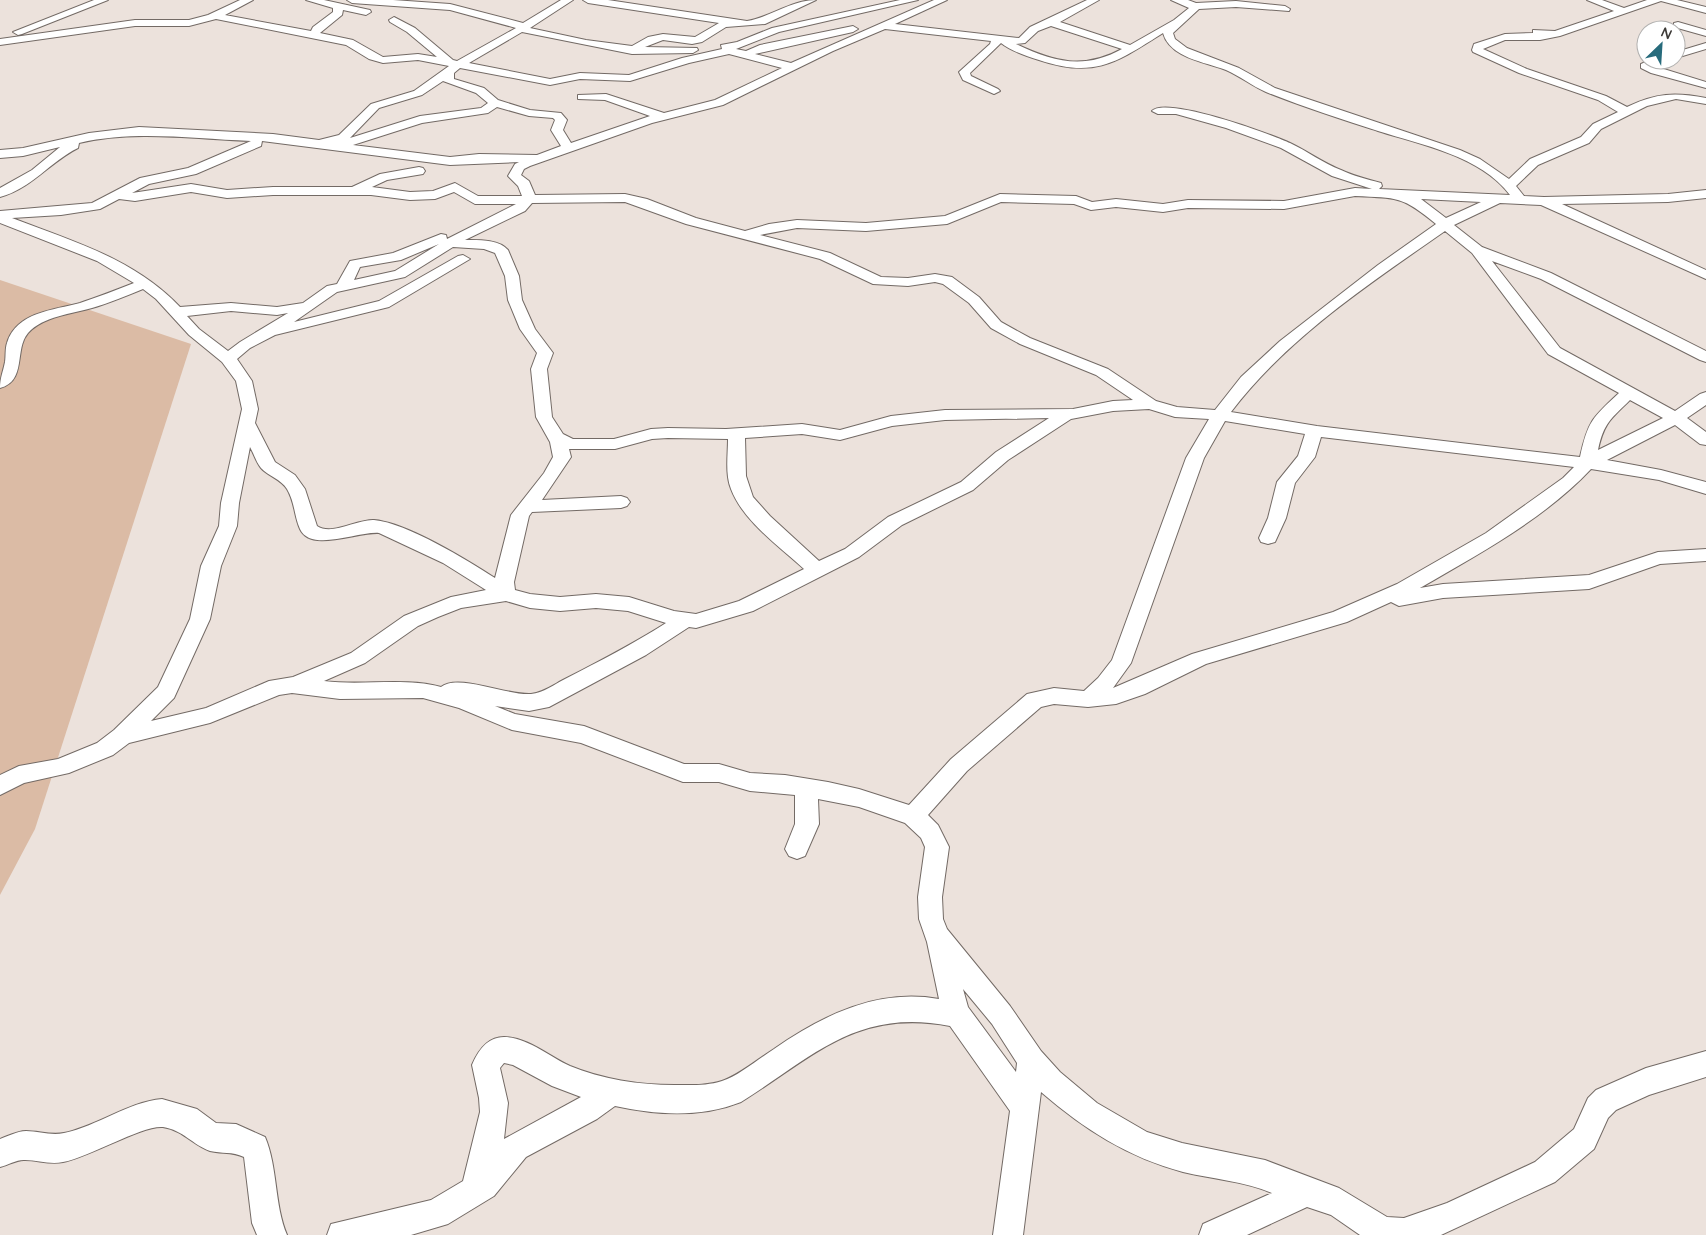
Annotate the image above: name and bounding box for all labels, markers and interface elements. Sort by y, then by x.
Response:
north arrow [1636,20,1686,70]
text: N [1658,23,1675,44]

